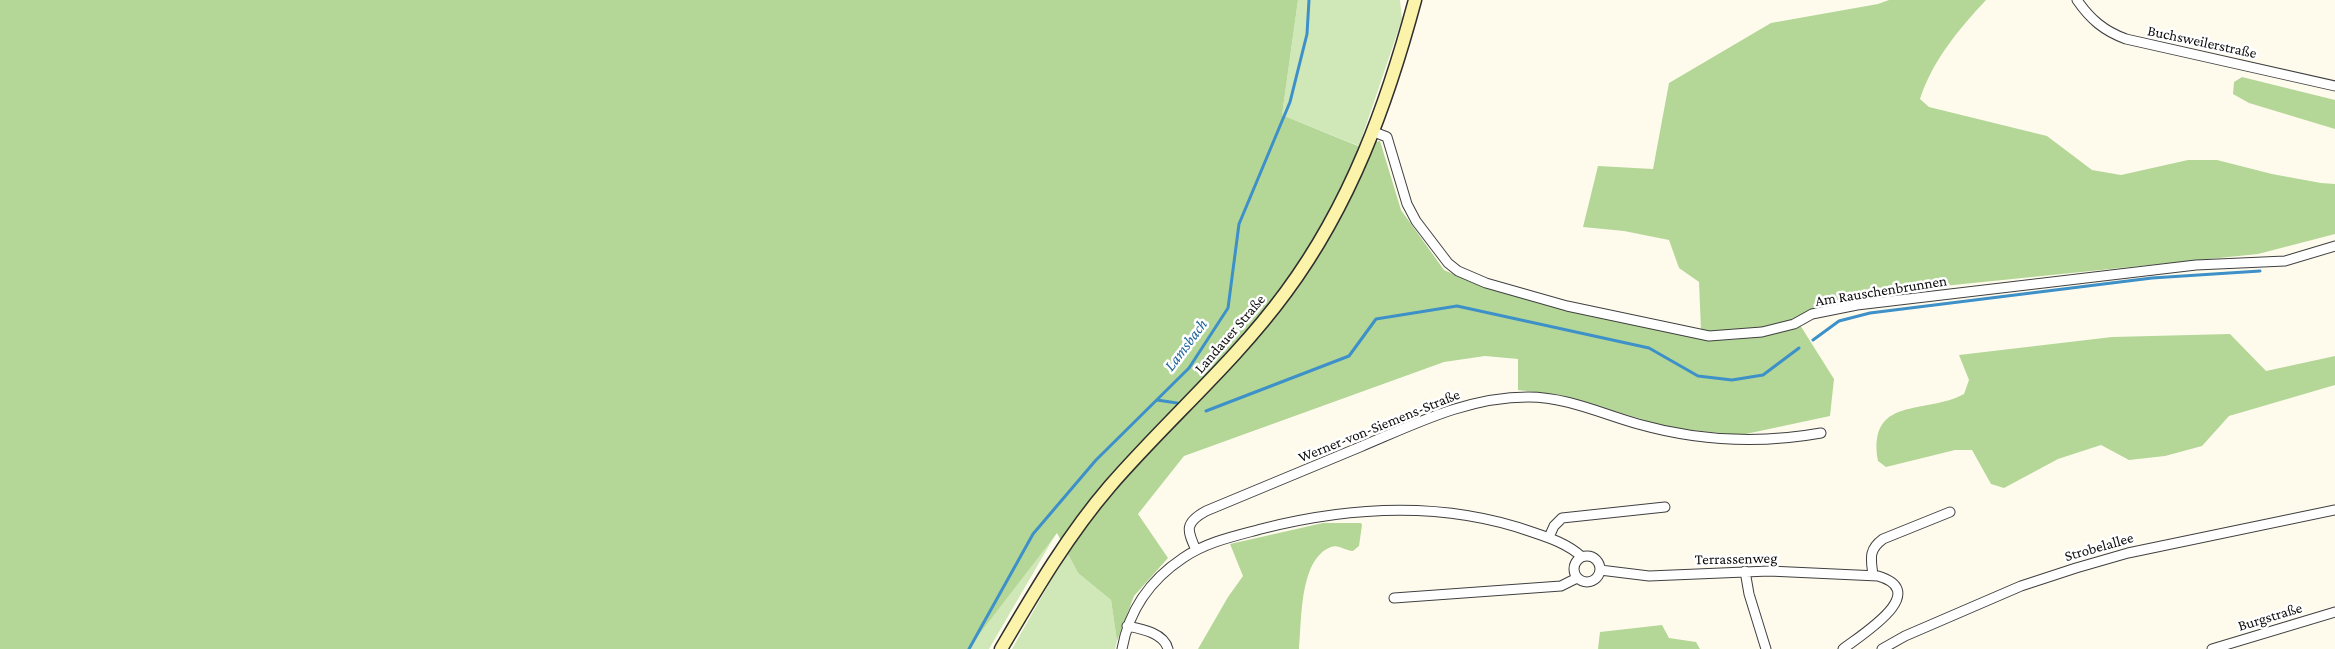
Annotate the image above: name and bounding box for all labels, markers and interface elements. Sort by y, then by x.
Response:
street label: Buchsweilerstraße [2146,22,2258,62]
street label: Am Rauschenbrunnen [1814,272,1948,310]
street label: Landauer Straße [1191,291,1269,377]
water label: Lamsbach [1160,315,1212,375]
street label: Werner-von-Siemens-Straße [1296,385,1462,467]
street label: Strobelallee [2063,529,2135,565]
street label: Terrassenweg [1695,549,1777,569]
street label: Burgstraße [2236,599,2304,635]

